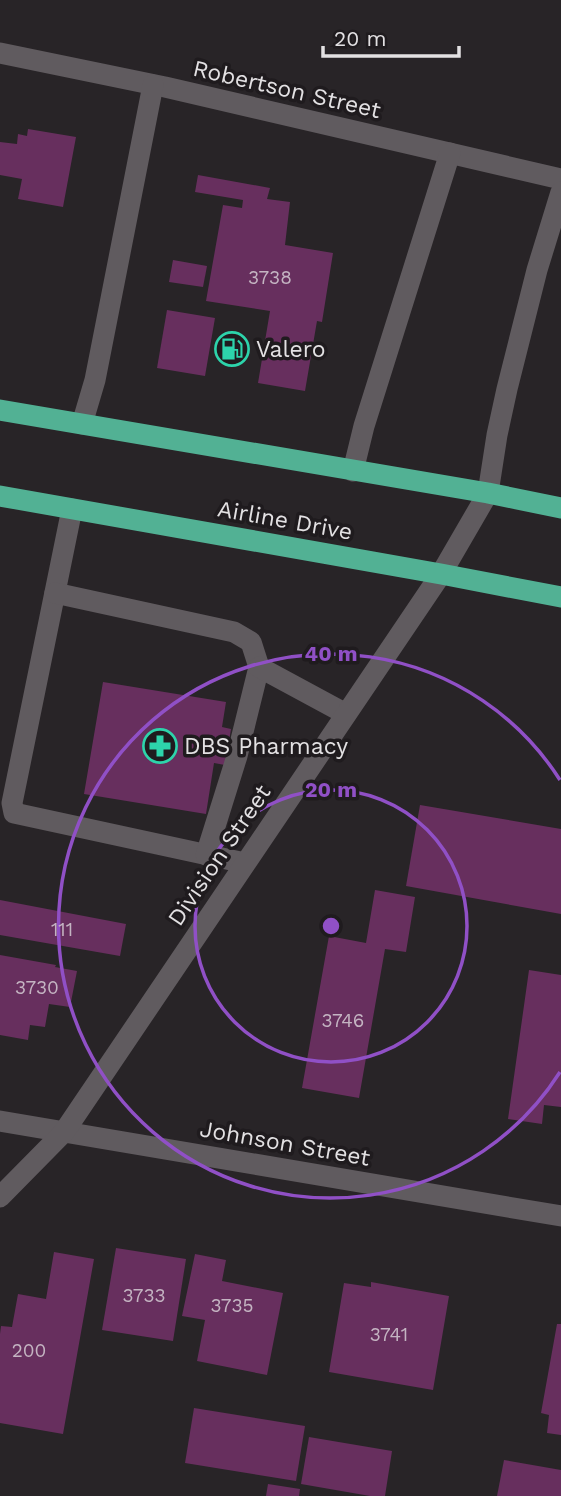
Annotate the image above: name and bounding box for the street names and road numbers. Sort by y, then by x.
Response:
street label: Robertson Street [190,55,384,124]
street label: Airline Drive [215,495,354,546]
street label: Division Street [162,779,277,931]
street label: Johnson Street [198,1115,372,1172]

